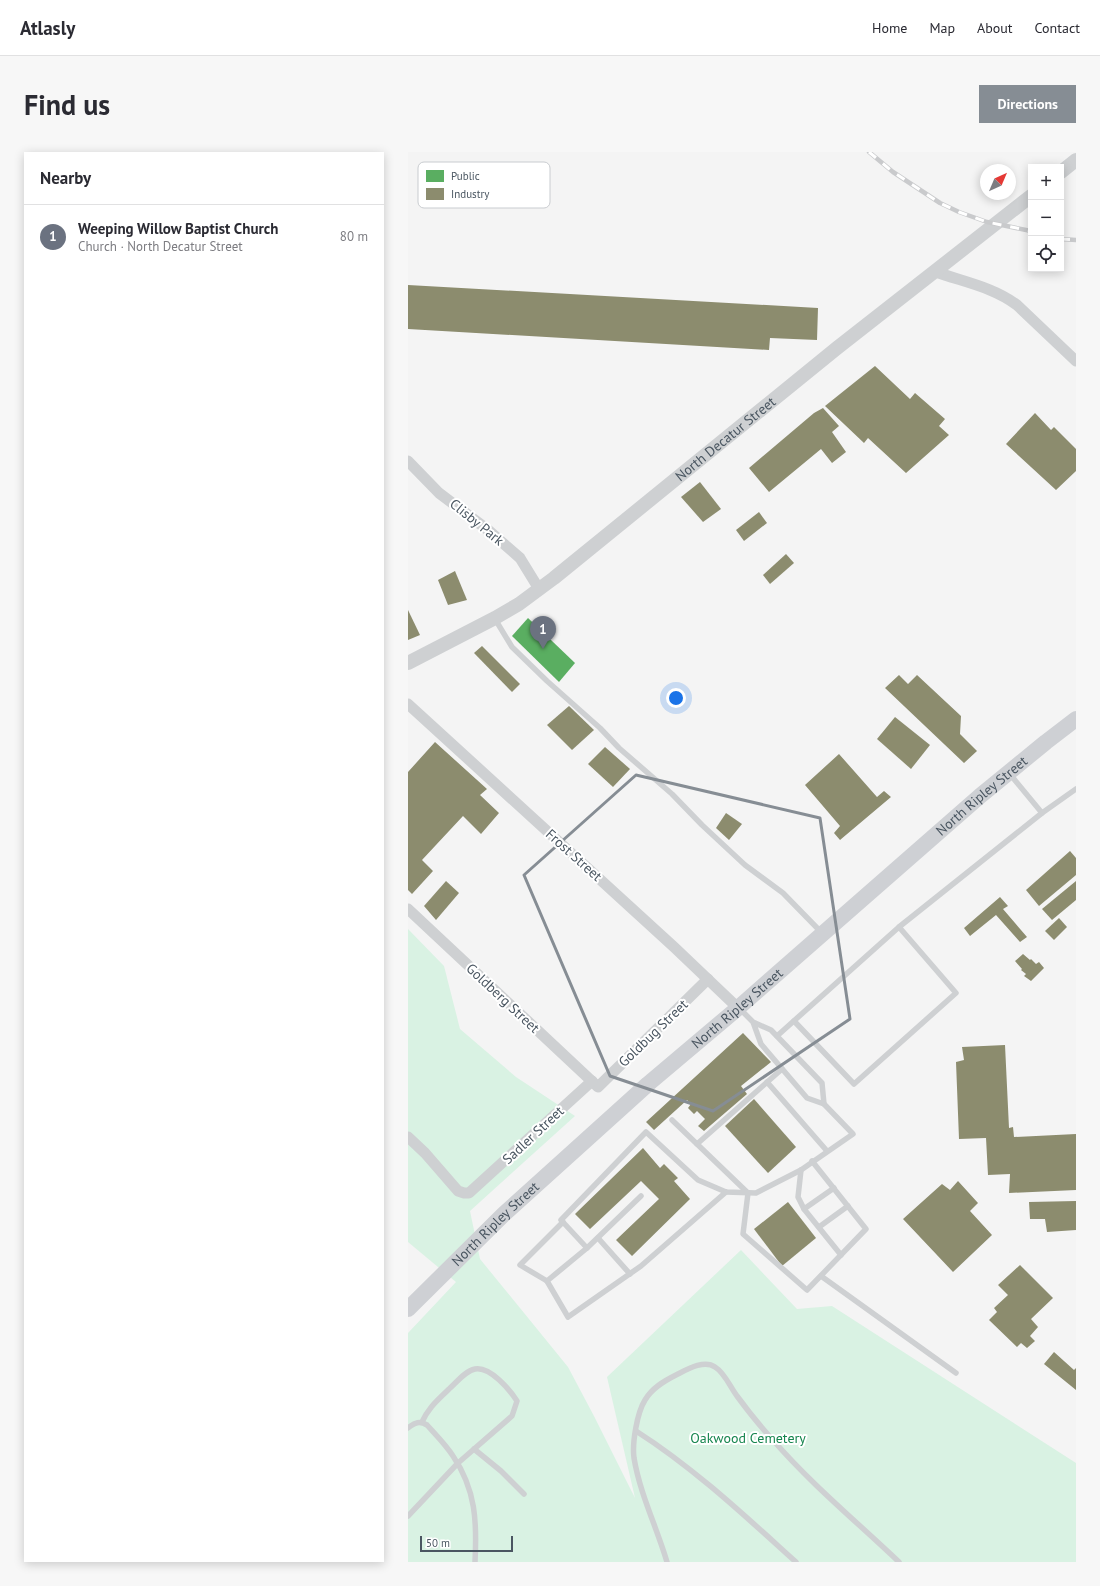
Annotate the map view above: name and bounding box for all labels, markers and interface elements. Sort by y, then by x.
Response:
text: Atlasly [20,16,75,40]
text: Home [872,19,907,37]
text: Map [929,19,955,37]
text: About [977,19,1013,37]
text: Contact [1035,19,1080,37]
button: Directions [979,85,1076,123]
text: Find us [24,86,110,123]
legend [418,162,550,208]
north arrow [980,164,1016,200]
map controls [1028,164,1064,272]
button: + [1028,164,1064,200]
text: Nearby [40,167,91,189]
text: Public [451,169,480,183]
text: Industry [451,187,490,201]
button: − [1028,200,1064,236]
text: Weeping Willow Baptist Church [78,219,278,238]
text: 1 [49,228,57,245]
text: 80 m [340,228,368,245]
button: locate [1028,236,1064,272]
text: Church · North Decatur Street [78,238,243,255]
street label: North Decatur Street [671,392,779,485]
street label: Clisby Park [446,495,508,550]
pin: 1 [530,616,556,649]
your location [666,688,686,708]
street label: North Ripley Street [932,752,1031,840]
street label: Frost Street [542,825,606,885]
street label: Goldberg Street [462,959,544,1037]
street label: North Ripley Street [688,964,787,1052]
street label: Goldbug Street [614,995,692,1071]
street label: Sadler Street [499,1102,568,1168]
street label: North Ripley Street [448,1178,543,1270]
park label: Oakwood Cemetery [690,1429,806,1447]
scale bar [420,1534,513,1553]
text: 50 m [426,1536,450,1550]

